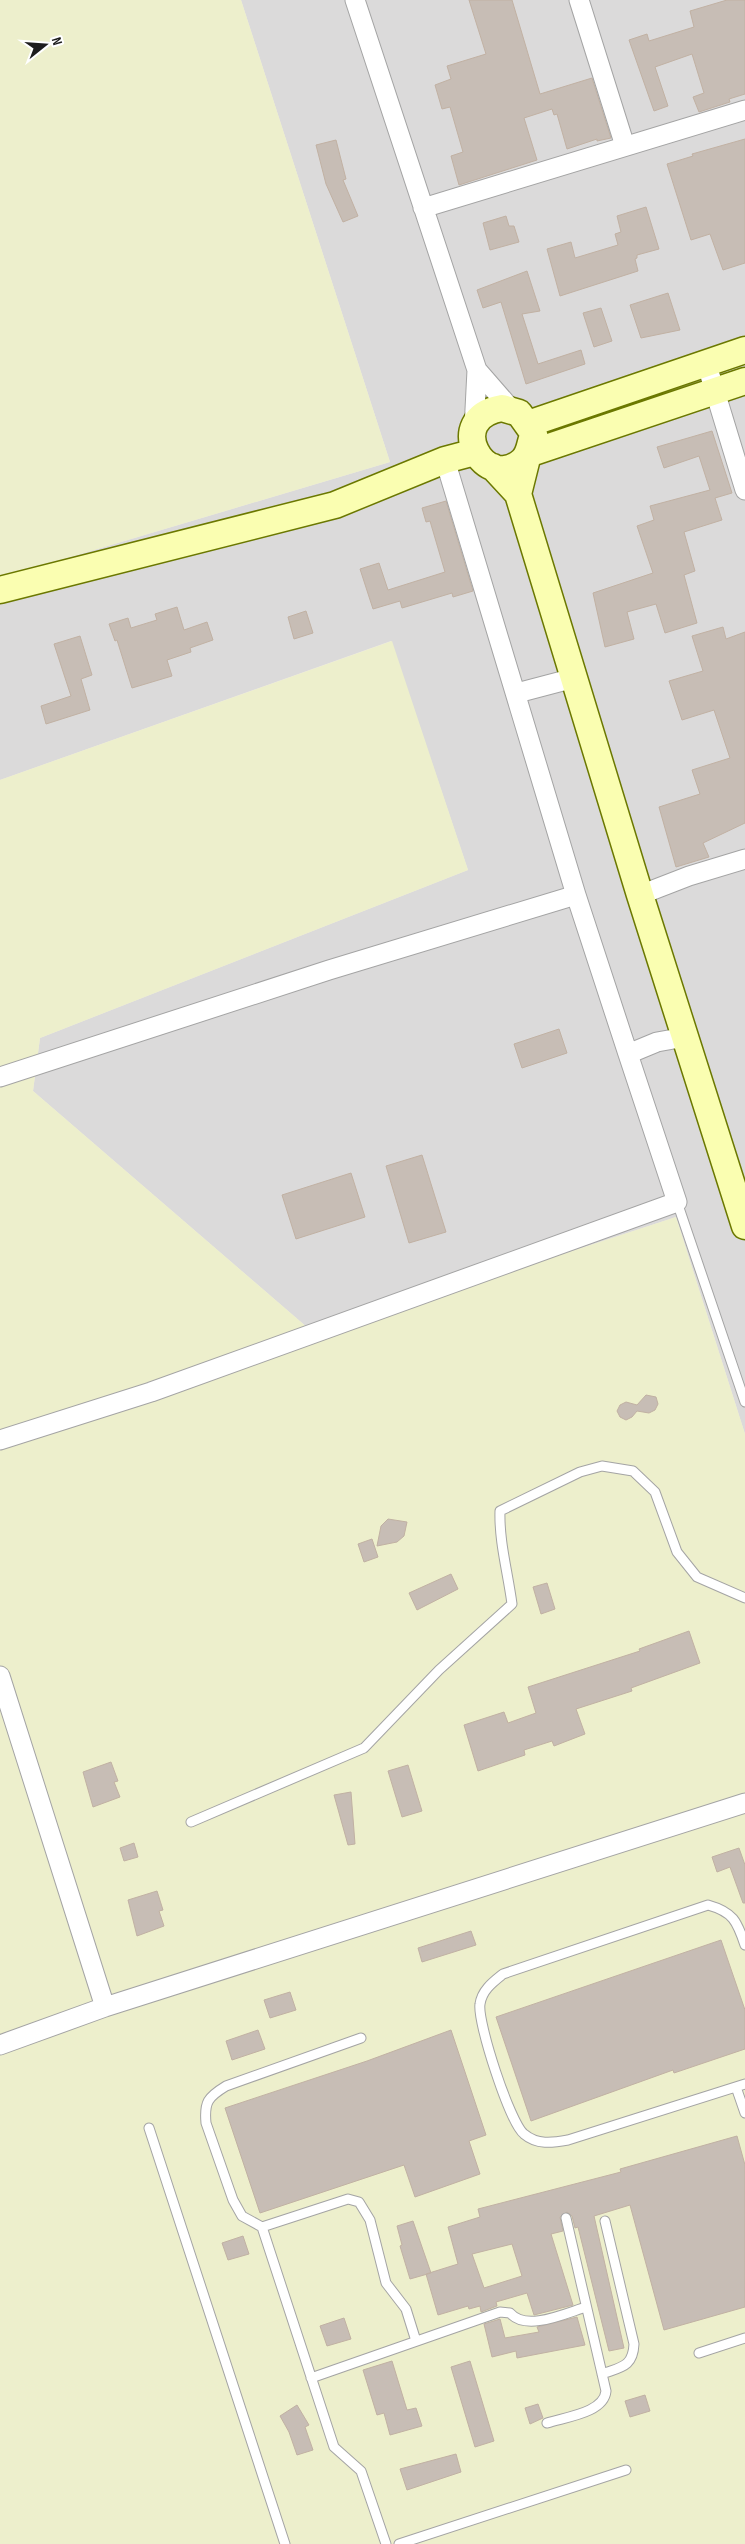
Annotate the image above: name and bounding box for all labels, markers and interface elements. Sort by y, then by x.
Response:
north arrow [20,20,70,70]
text: N [48,35,66,47]

